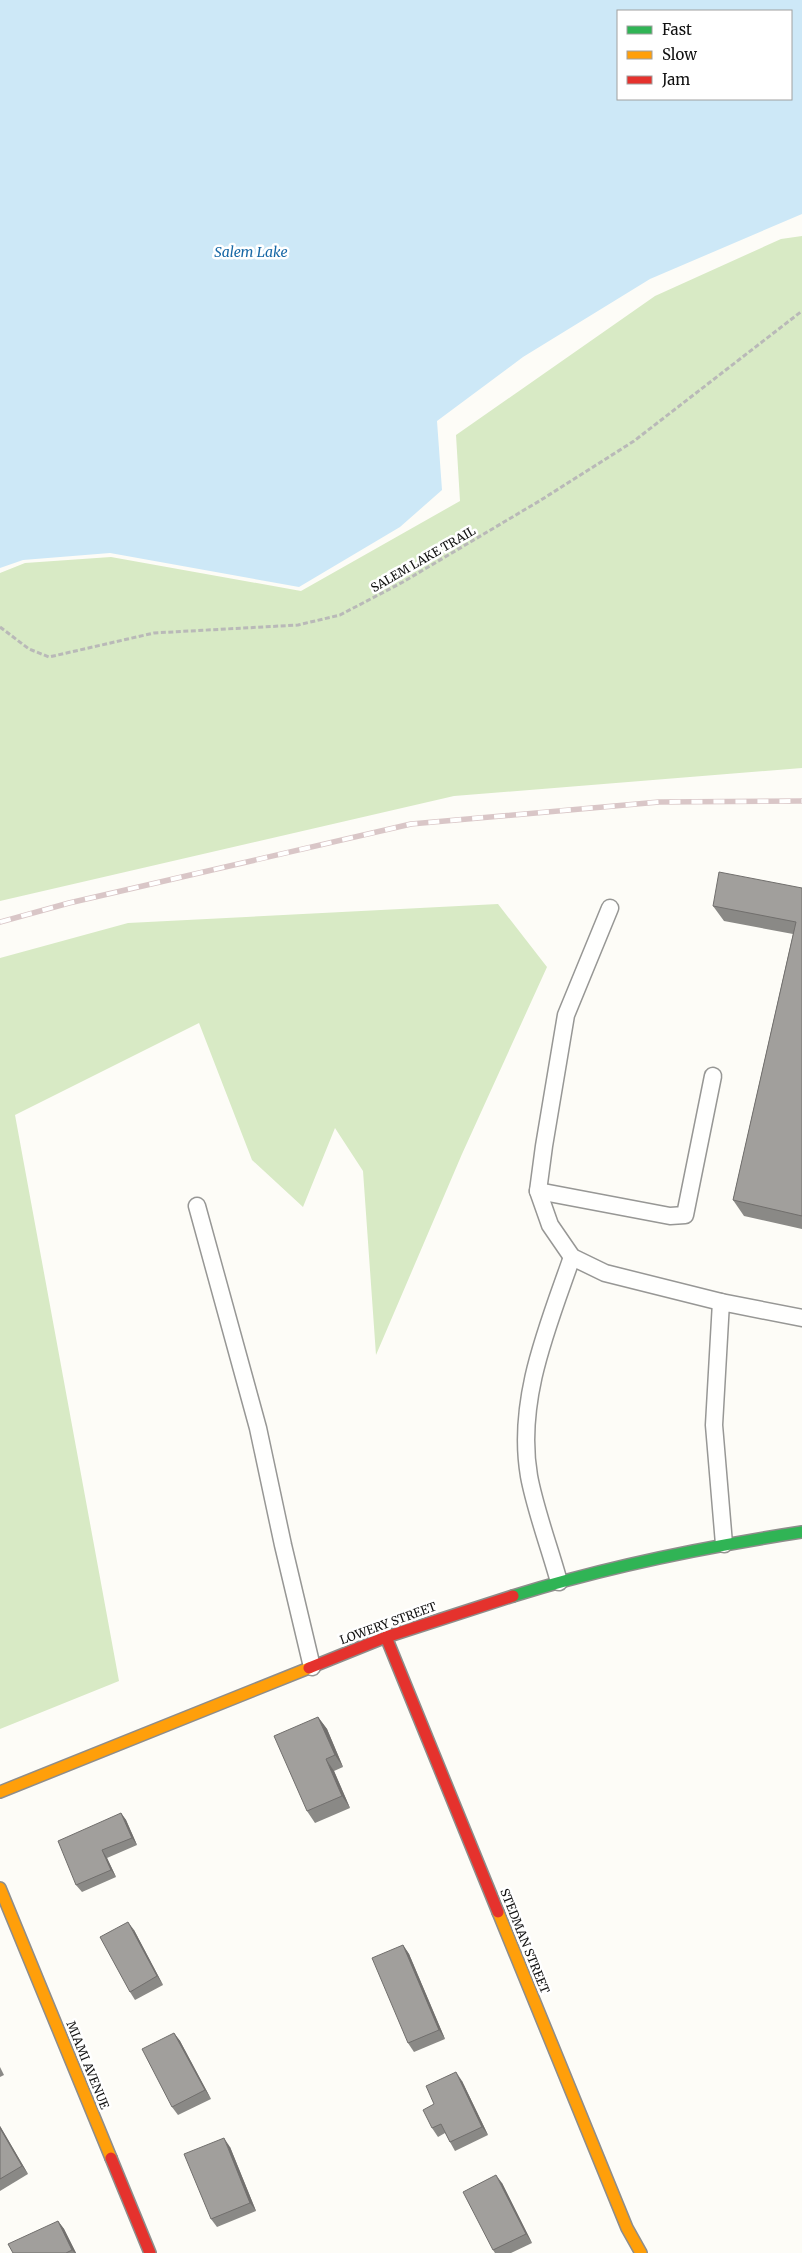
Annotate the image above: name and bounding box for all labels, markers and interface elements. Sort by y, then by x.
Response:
legend [617,10,792,100]
text: Fast [662,20,692,39]
text: Slow [662,45,697,64]
text: Jam [661,70,690,89]
water label: Salem Lake [214,243,288,261]
street label: SALEM LAKE TRAIL [368,523,478,595]
street label: LOWERY STREET [338,1598,439,1647]
street label: STEDMAN STREET [497,1886,553,1996]
street label: MIAMI AVENUE [64,2019,113,2112]

